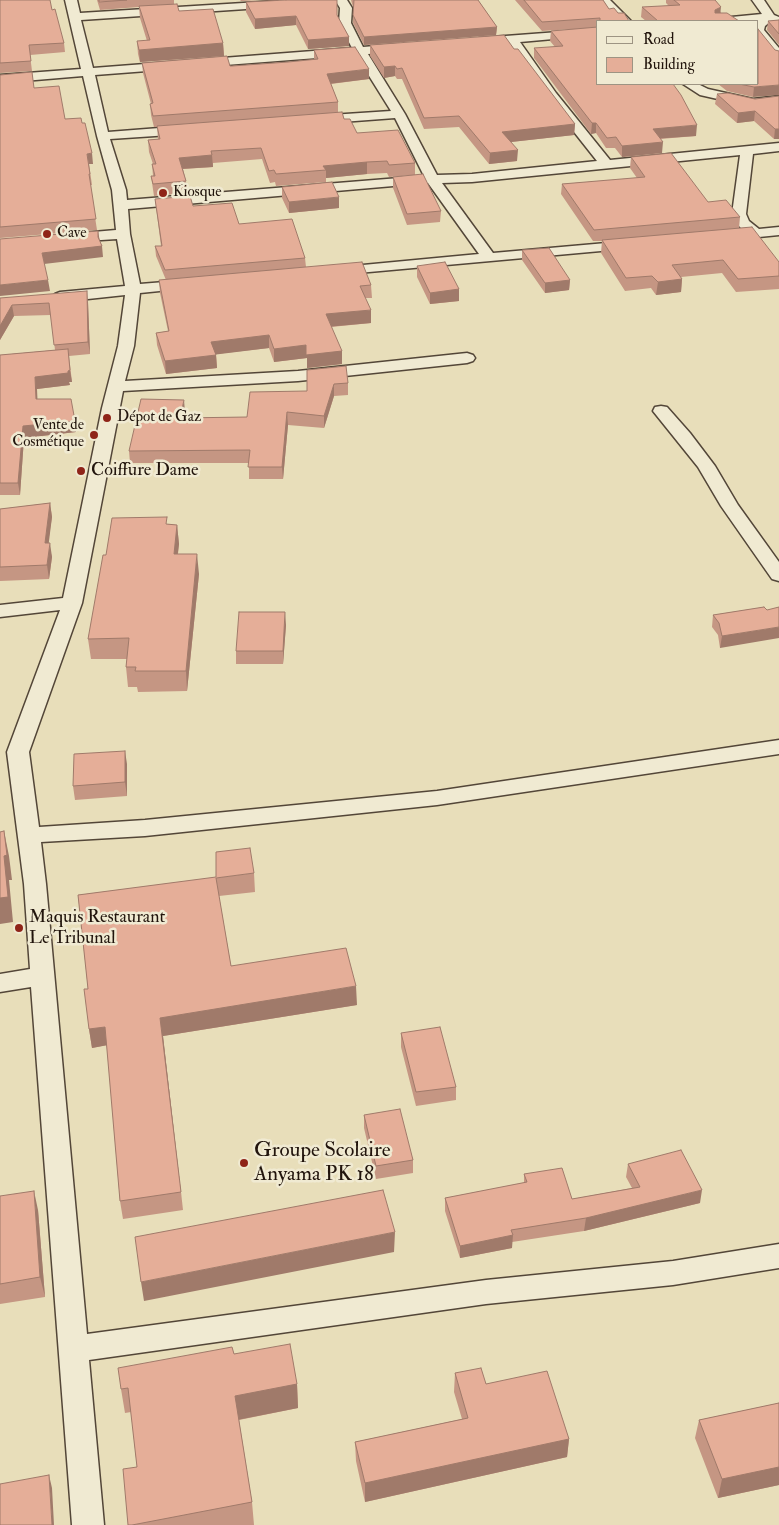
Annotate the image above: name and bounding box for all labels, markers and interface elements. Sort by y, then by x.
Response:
legend [596,20,759,85]
text: Road [643,30,674,49]
text: Building [643,55,695,74]
place label: Kiosque [173,184,222,202]
marker: Kiosque [157,187,169,199]
place label: Cave [57,225,86,243]
marker: Cave [41,228,53,240]
place label: Dépot de Gaz [117,409,201,427]
marker: Dépot de Gaz [101,412,113,424]
place label: Vente de Cosmétique [12,417,84,452]
marker: Vente de Cosmétique [88,429,100,441]
place label: Coiffure Dame [91,460,199,482]
marker: Coiffure Dame [75,465,87,477]
place label: Maquis Restaurant Le Tribunal [29,907,165,950]
marker: Maquis Restaurant Le Tribunal [13,922,25,934]
place label: Groupe Scolaire Anyama PK 18 [254,1138,390,1188]
marker: Groupe Scolaire Anyama PK 18 [238,1157,250,1169]

